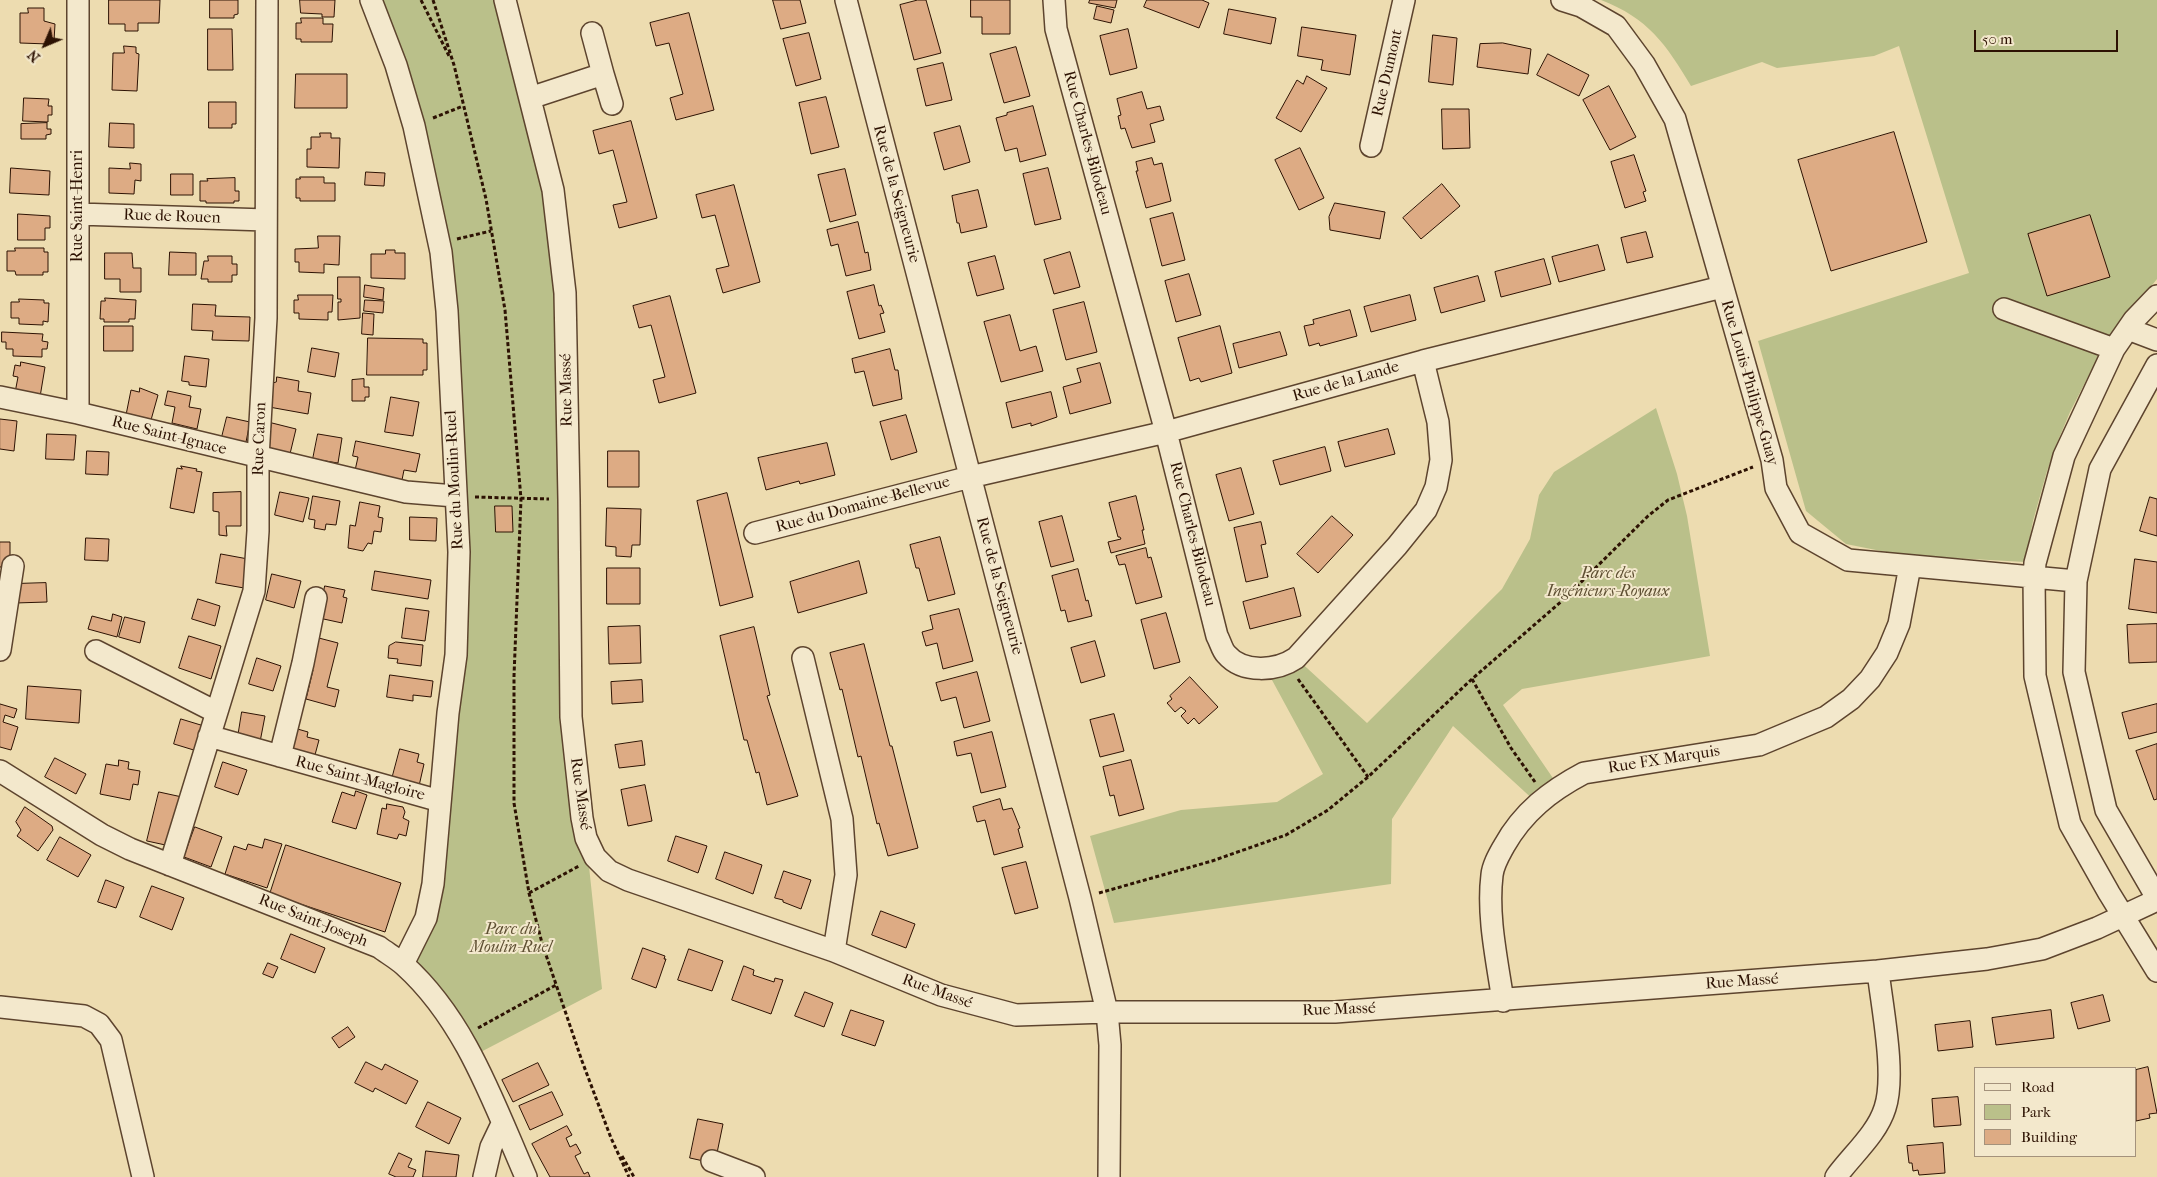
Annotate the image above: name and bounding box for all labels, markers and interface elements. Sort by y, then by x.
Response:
north arrow [20,20,70,70]
scale bar [1977,20,2121,52]
street label: Rue Dumont [1369,27,1407,119]
text: 50 m [1982,30,2012,48]
text: N [24,46,44,66]
street label: Rue Charles-Bilodeau [1059,69,1115,217]
street label: Rue de la Seigneurie [868,123,924,265]
street label: Rue Saint-Henri [68,150,88,262]
street label: Rue de Rouen [123,206,221,228]
street label: Rue Louis-Philippe-Guay [1716,298,1782,468]
street label: Rue Massé [557,353,577,427]
street label: Rue de la Lande [1291,358,1401,406]
street label: Rue Caron [249,402,271,476]
street label: Rue du Moulin-Ruel [442,410,468,550]
street label: Rue Saint-Ignace [110,412,228,460]
street label: Rue Charles-Bilodeau [1165,460,1219,608]
street label: Rue du Domaine-Bellevue [774,473,952,537]
street label: Rue de la Seigneurie [971,515,1027,657]
park label: Parc des Ingénieurs-Royaux [1547,564,1669,602]
street label: Rue FX Marquis [1607,742,1721,778]
street label: Rue Saint-Magloire [293,752,427,806]
street label: Rue Massé [565,756,595,832]
street label: Rue Saint-Joseph [256,890,370,952]
park label: Parc du Moulin-Ruel [470,920,552,958]
street label: Rue Massé [899,970,975,1014]
street label: Rue Massé [1705,970,1779,994]
street label: Rue Massé [1302,999,1376,1021]
legend [1974,1067,2137,1157]
text: Road [2021,1078,2054,1096]
text: Park [2021,1103,2051,1121]
text: Building [2021,1128,2077,1146]

